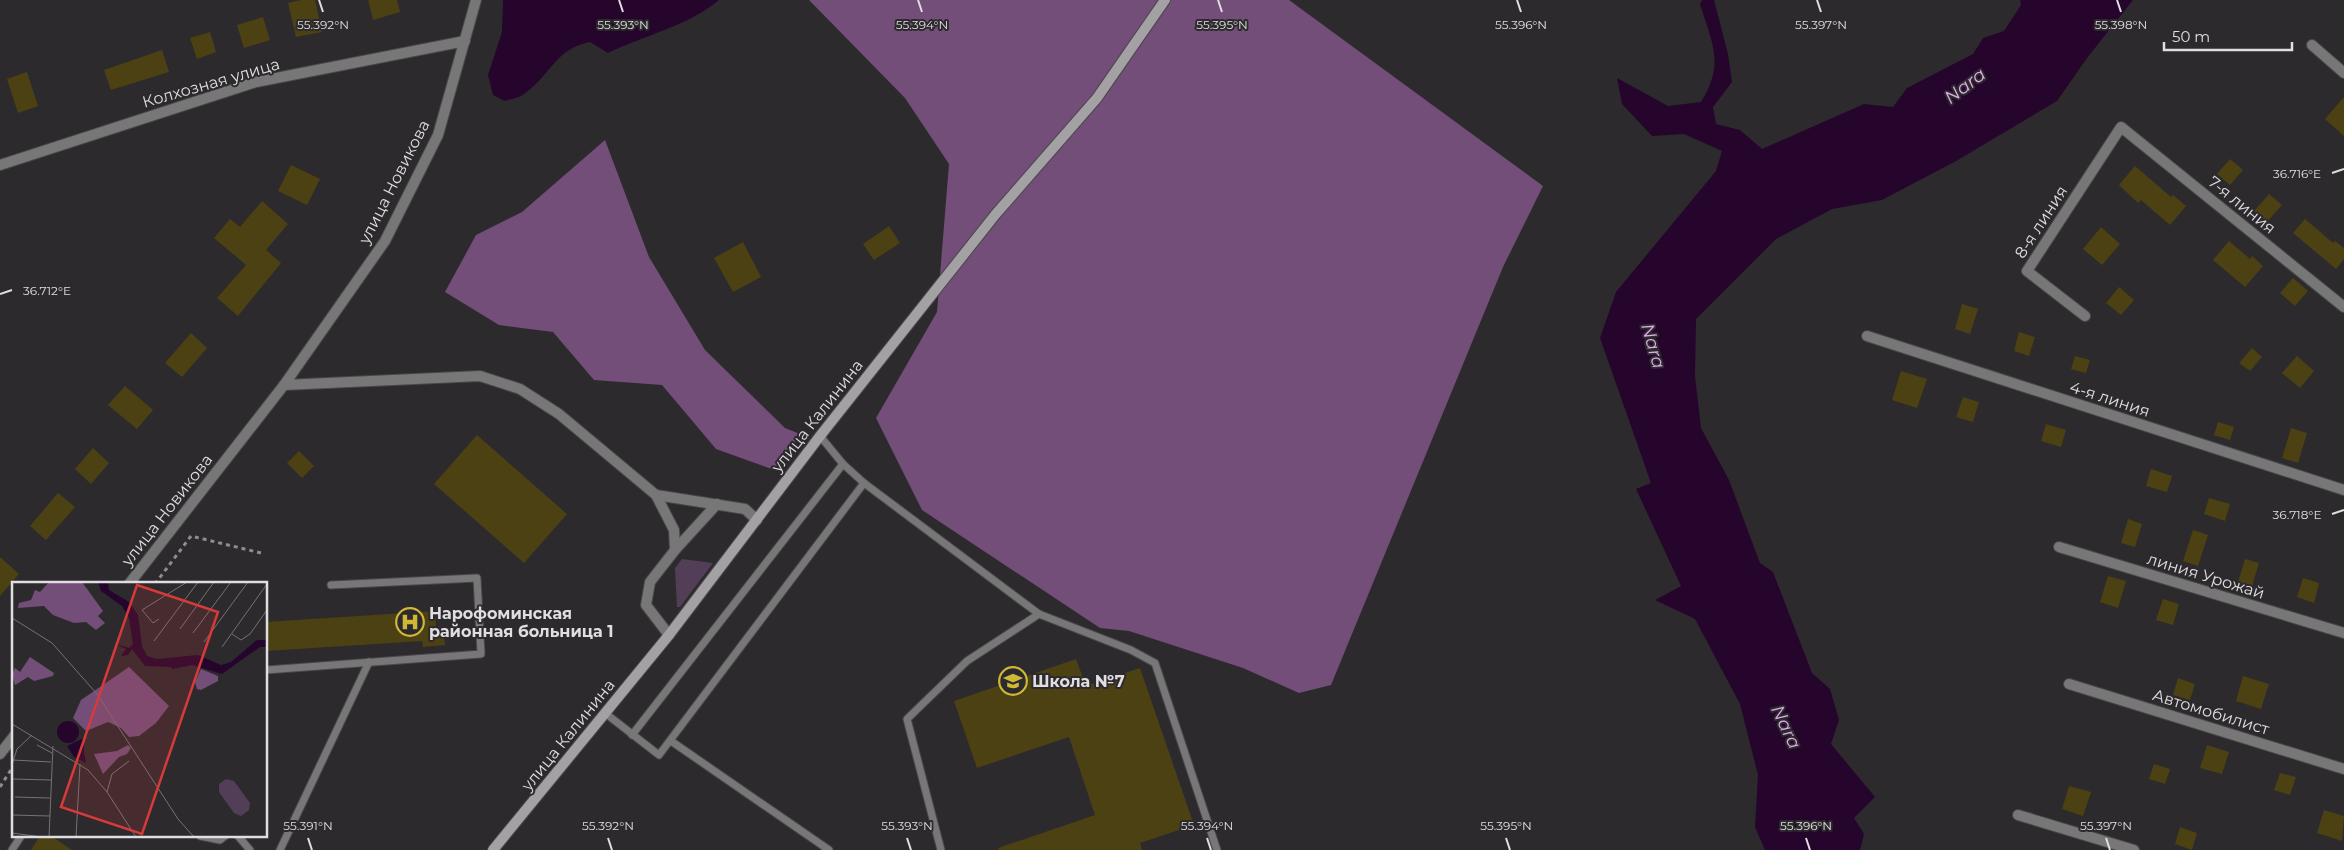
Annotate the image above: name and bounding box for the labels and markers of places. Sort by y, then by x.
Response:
place label: Нарофоминская районная больница 1 [429,604,614,641]
hospital icon: Нарофоминская районная больница 1 [395,607,425,637]
school or university icon: Школа №7 [998,666,1028,696]
place label: Школа №7 [1032,672,1125,691]

